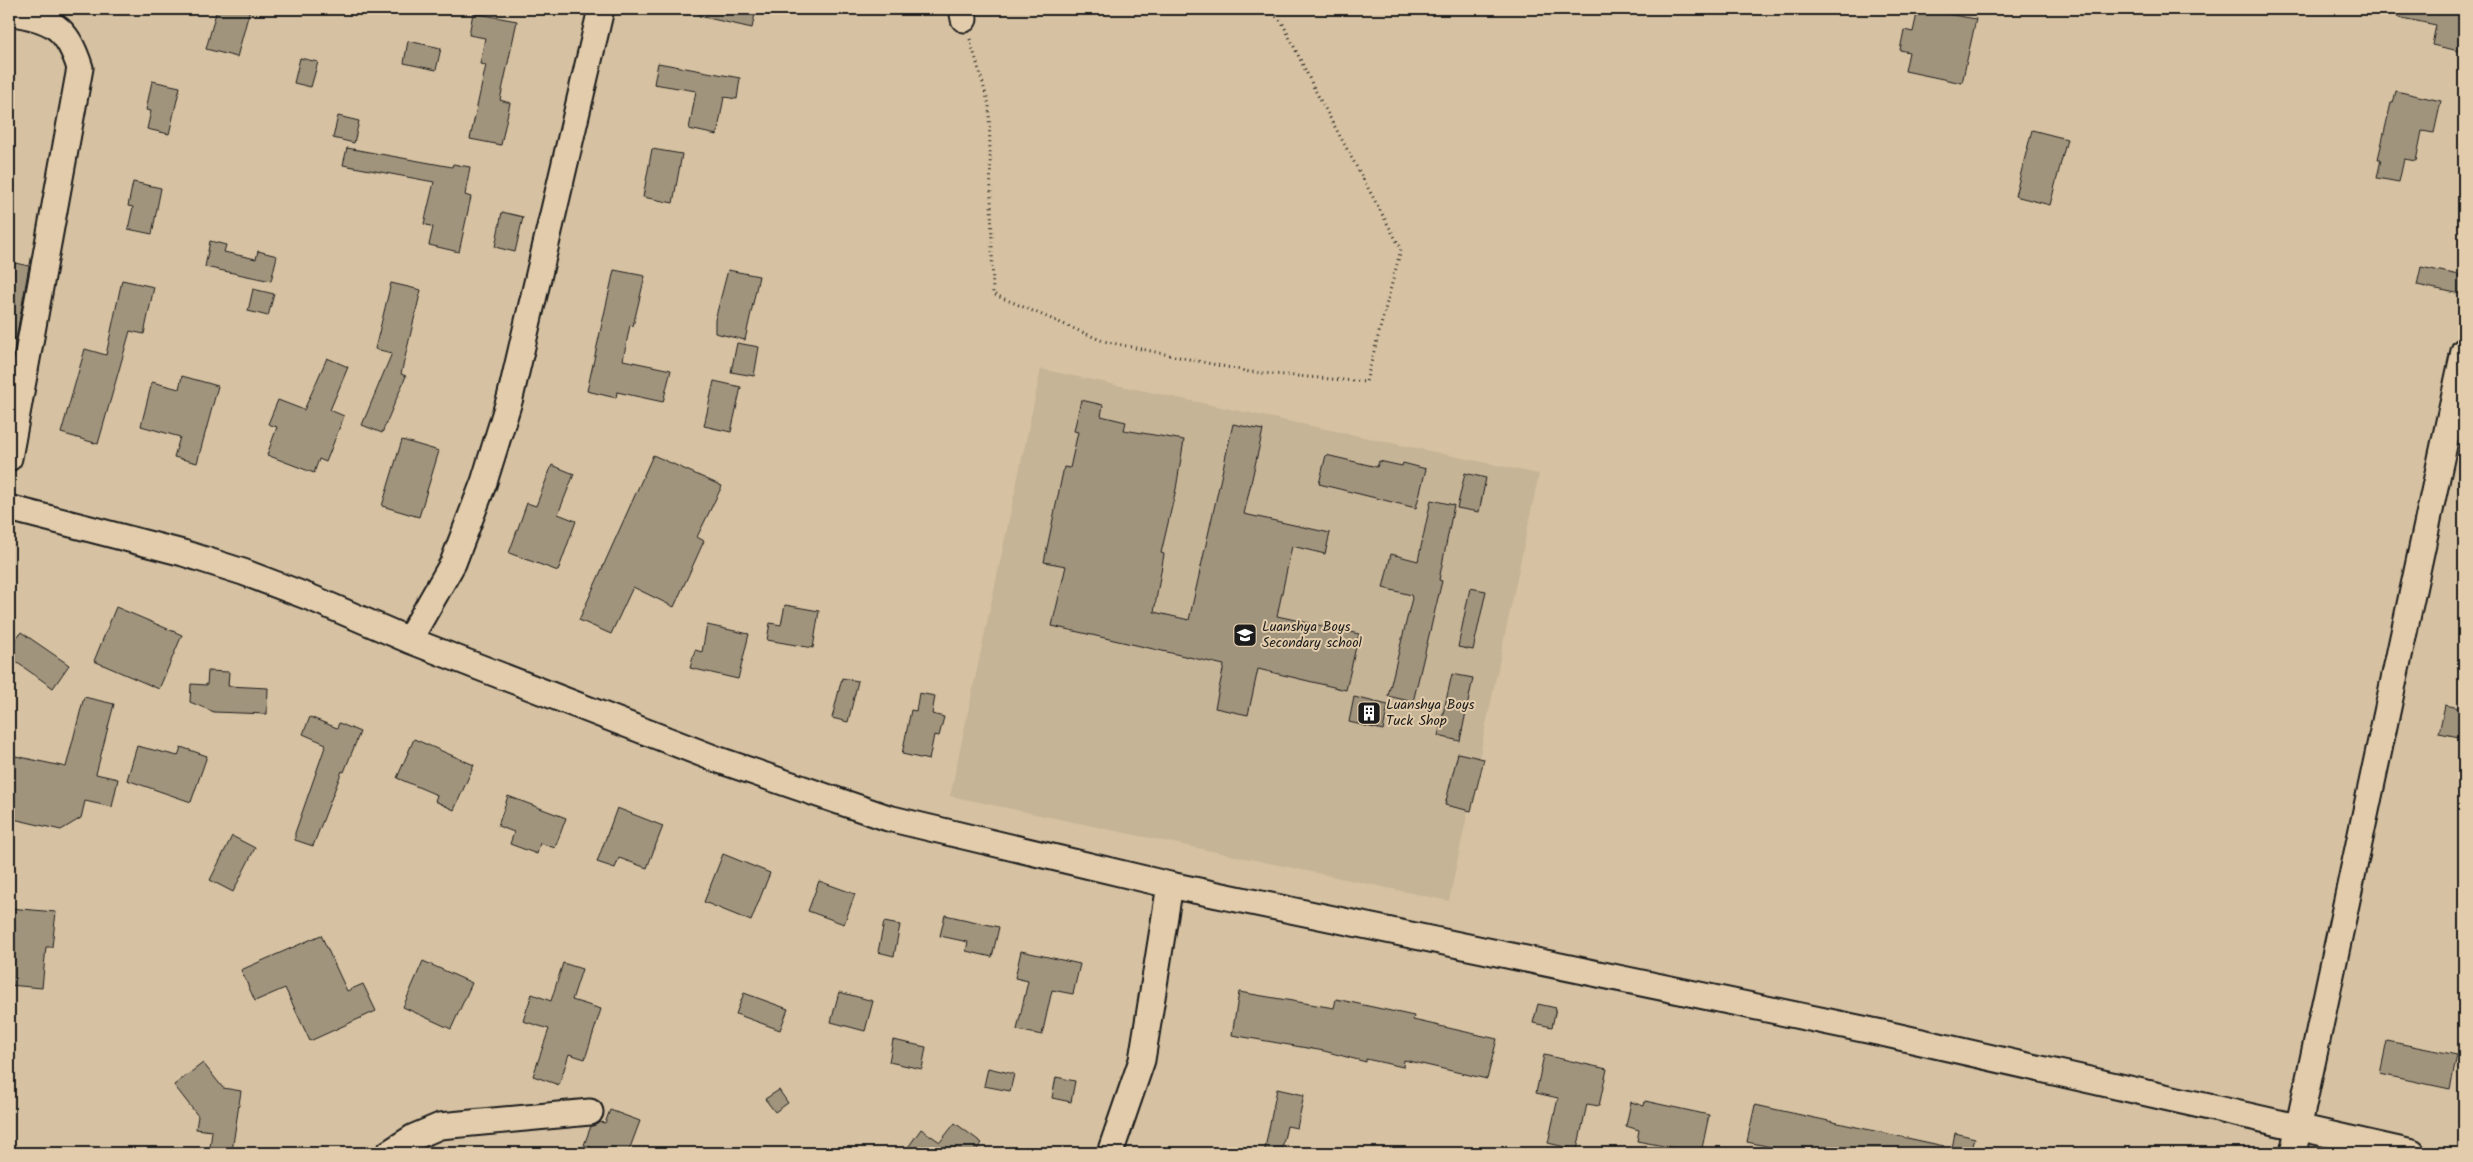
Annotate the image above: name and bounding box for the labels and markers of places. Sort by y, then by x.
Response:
place label: Luanshya Boys Secondary school [1262,616,1363,654]
school or university icon: Luanshya Boys Secondary school [1232,622,1258,648]
place label: Luanshya Boys Tuck Shop [1386,694,1474,732]
building icon: Luanshya Boys Tuck Shop [1356,700,1382,726]

